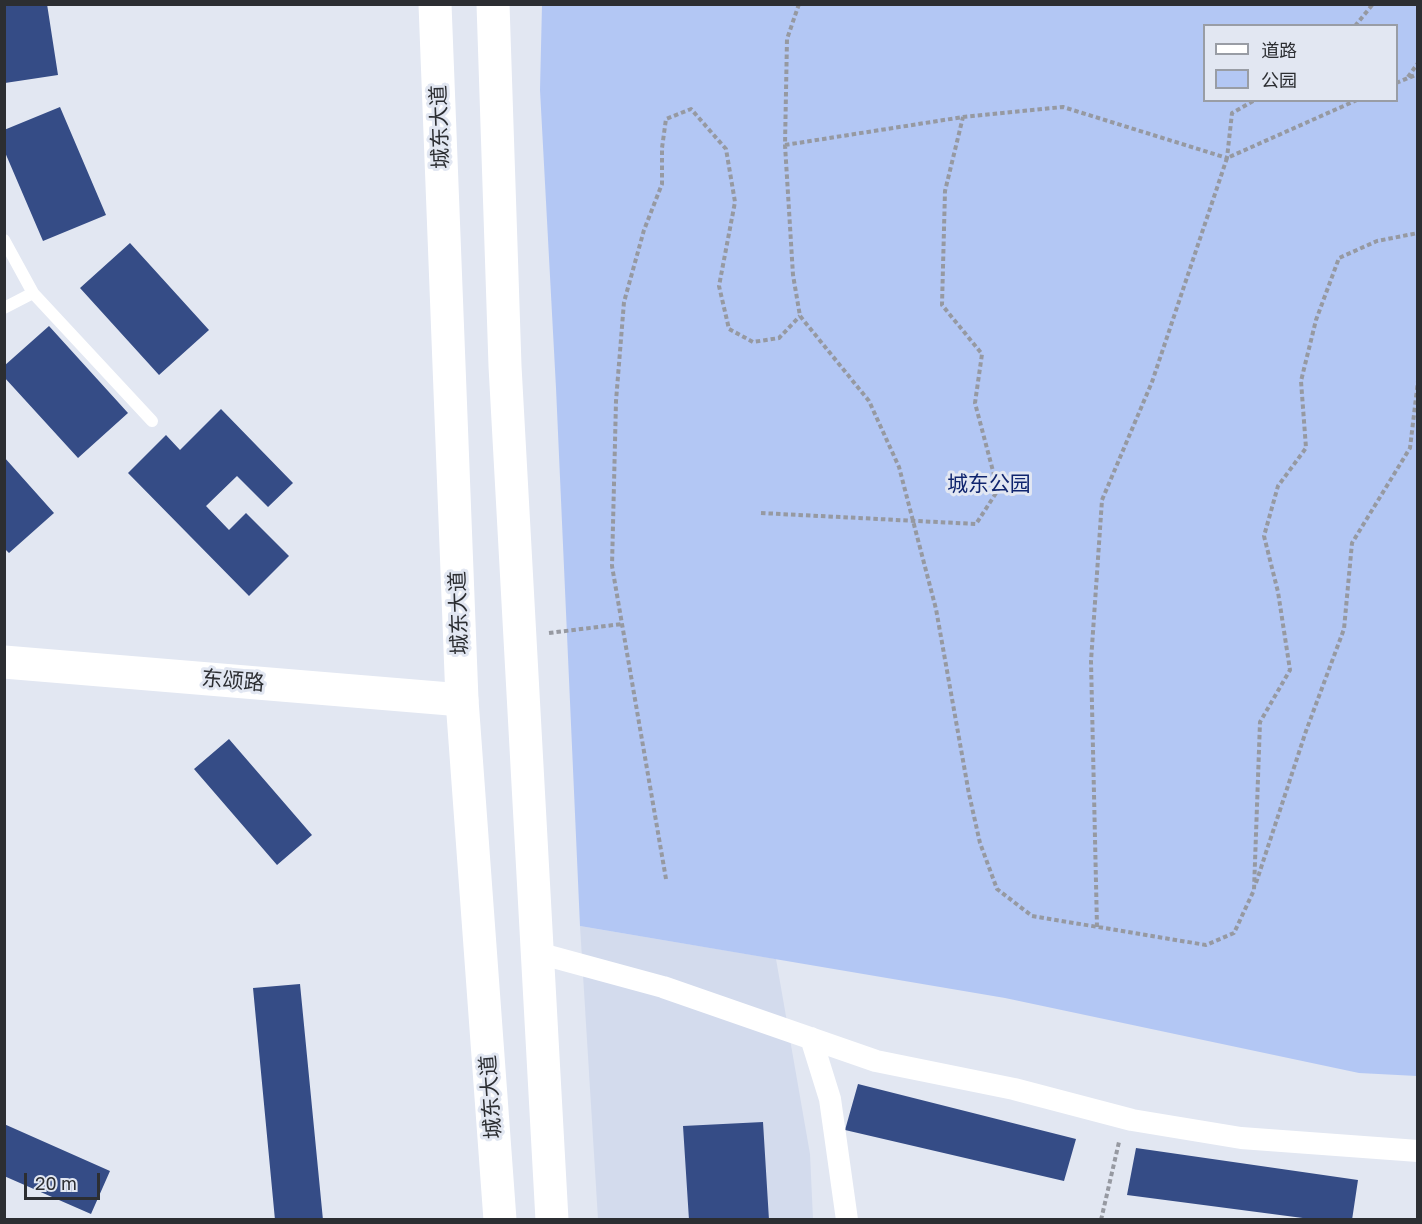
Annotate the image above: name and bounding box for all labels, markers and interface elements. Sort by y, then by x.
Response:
legend [1203,24,1398,102]
text: 道路 [1261,39,1297,61]
text: 公园 [1261,69,1297,91]
street label: 城东大道 [426,85,454,169]
park label: 城东公园 [947,471,1031,497]
street label: 城东大道 [445,571,473,655]
street label: 东颂路 [201,666,265,696]
street label: 城东大道 [476,1054,506,1140]
scale bar [27,1161,104,1199]
text: 20 m [35,1172,77,1194]

